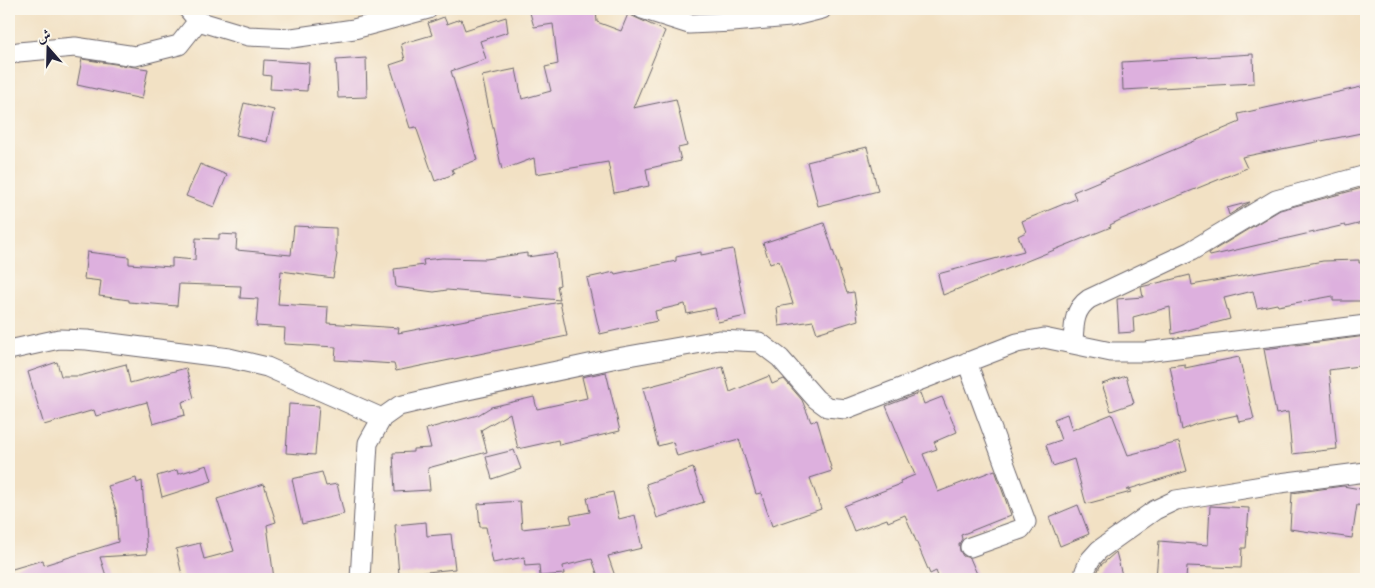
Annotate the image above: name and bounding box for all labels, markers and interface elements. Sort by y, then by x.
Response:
north arrow [22,22,72,72]
text: ش [34,24,54,48]

